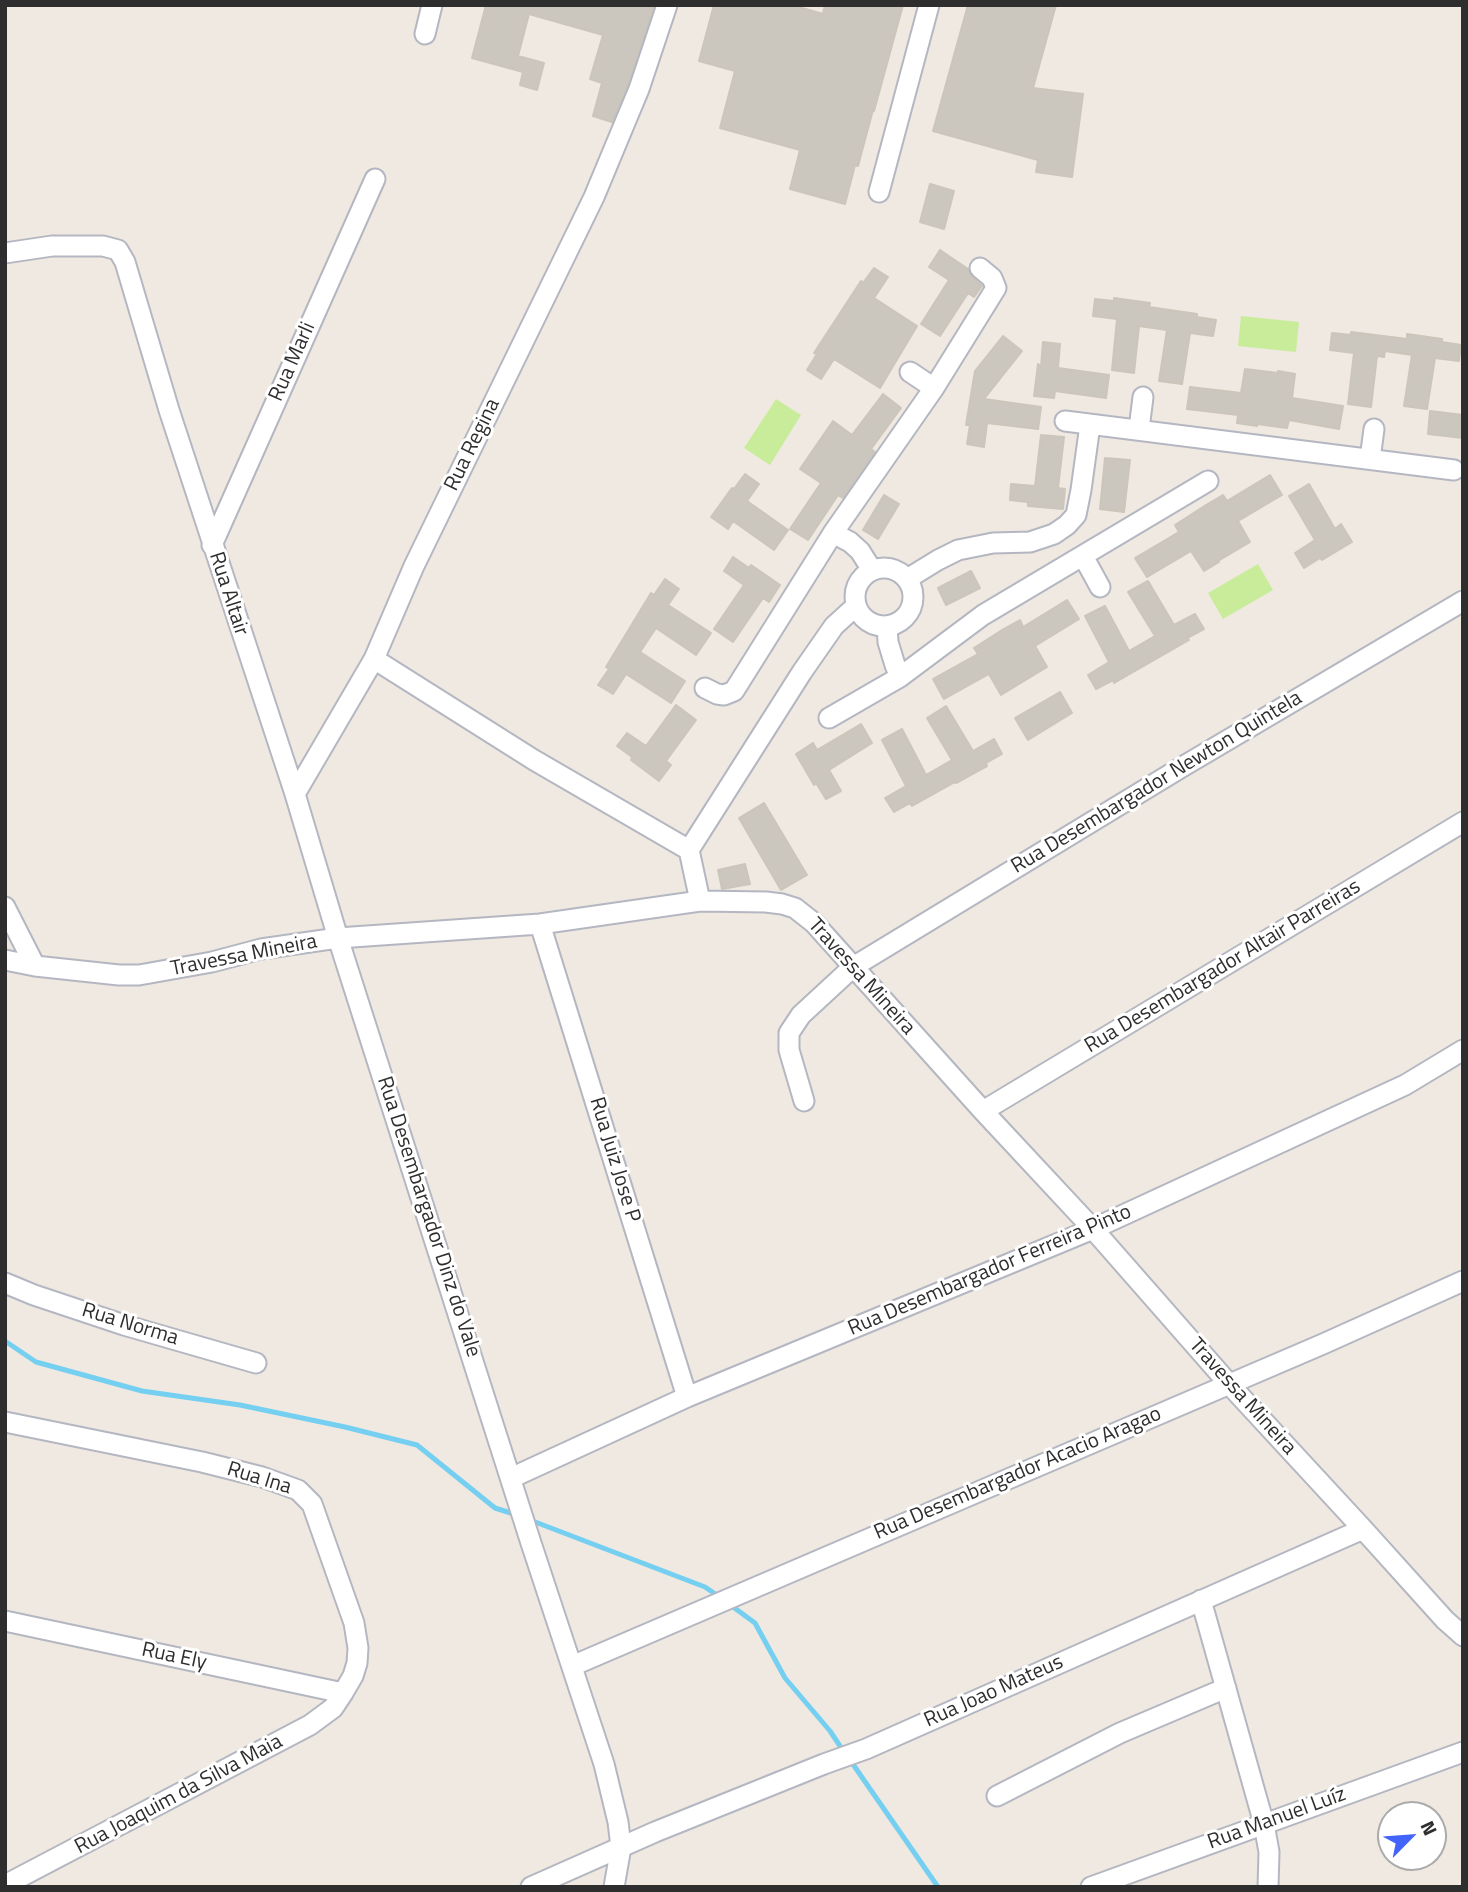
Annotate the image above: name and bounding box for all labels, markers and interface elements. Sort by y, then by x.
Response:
street label: Rua Marli [264,318,322,406]
street label: Rua Regina [440,395,506,495]
street label: Rua Altair [203,549,253,639]
street label: Rua Desembargador Newton Quintela [1007,686,1307,880]
street label: Rua Desembargador Altair Parreiras [1081,875,1365,1059]
street label: Travessa Mineira [802,913,920,1041]
street label: Travessa Mineira [169,929,319,983]
street label: Rua Desembargador Dinz do Vale [371,1074,485,1360]
street label: Rua Juiz Jose P [583,1094,645,1226]
street label: Rua Desembargador Ferreira Pinto [845,1200,1135,1342]
street label: Rua Norma [79,1298,181,1352]
street label: Travessa Mineira [1183,1333,1301,1461]
street label: Rua Desembargador Acacio Aragao [871,1402,1165,1546]
street label: Rua Ina [224,1457,294,1501]
street label: Rua Ely [139,1638,209,1676]
street label: Rua Joao Mateus [921,1650,1067,1734]
street label: Rua Joaquim da Silva Maia [71,1730,287,1860]
street label: Rua Manuel Luíz [1205,1782,1349,1856]
north arrow [1377,1801,1447,1871]
text: N [1414,1816,1446,1840]

